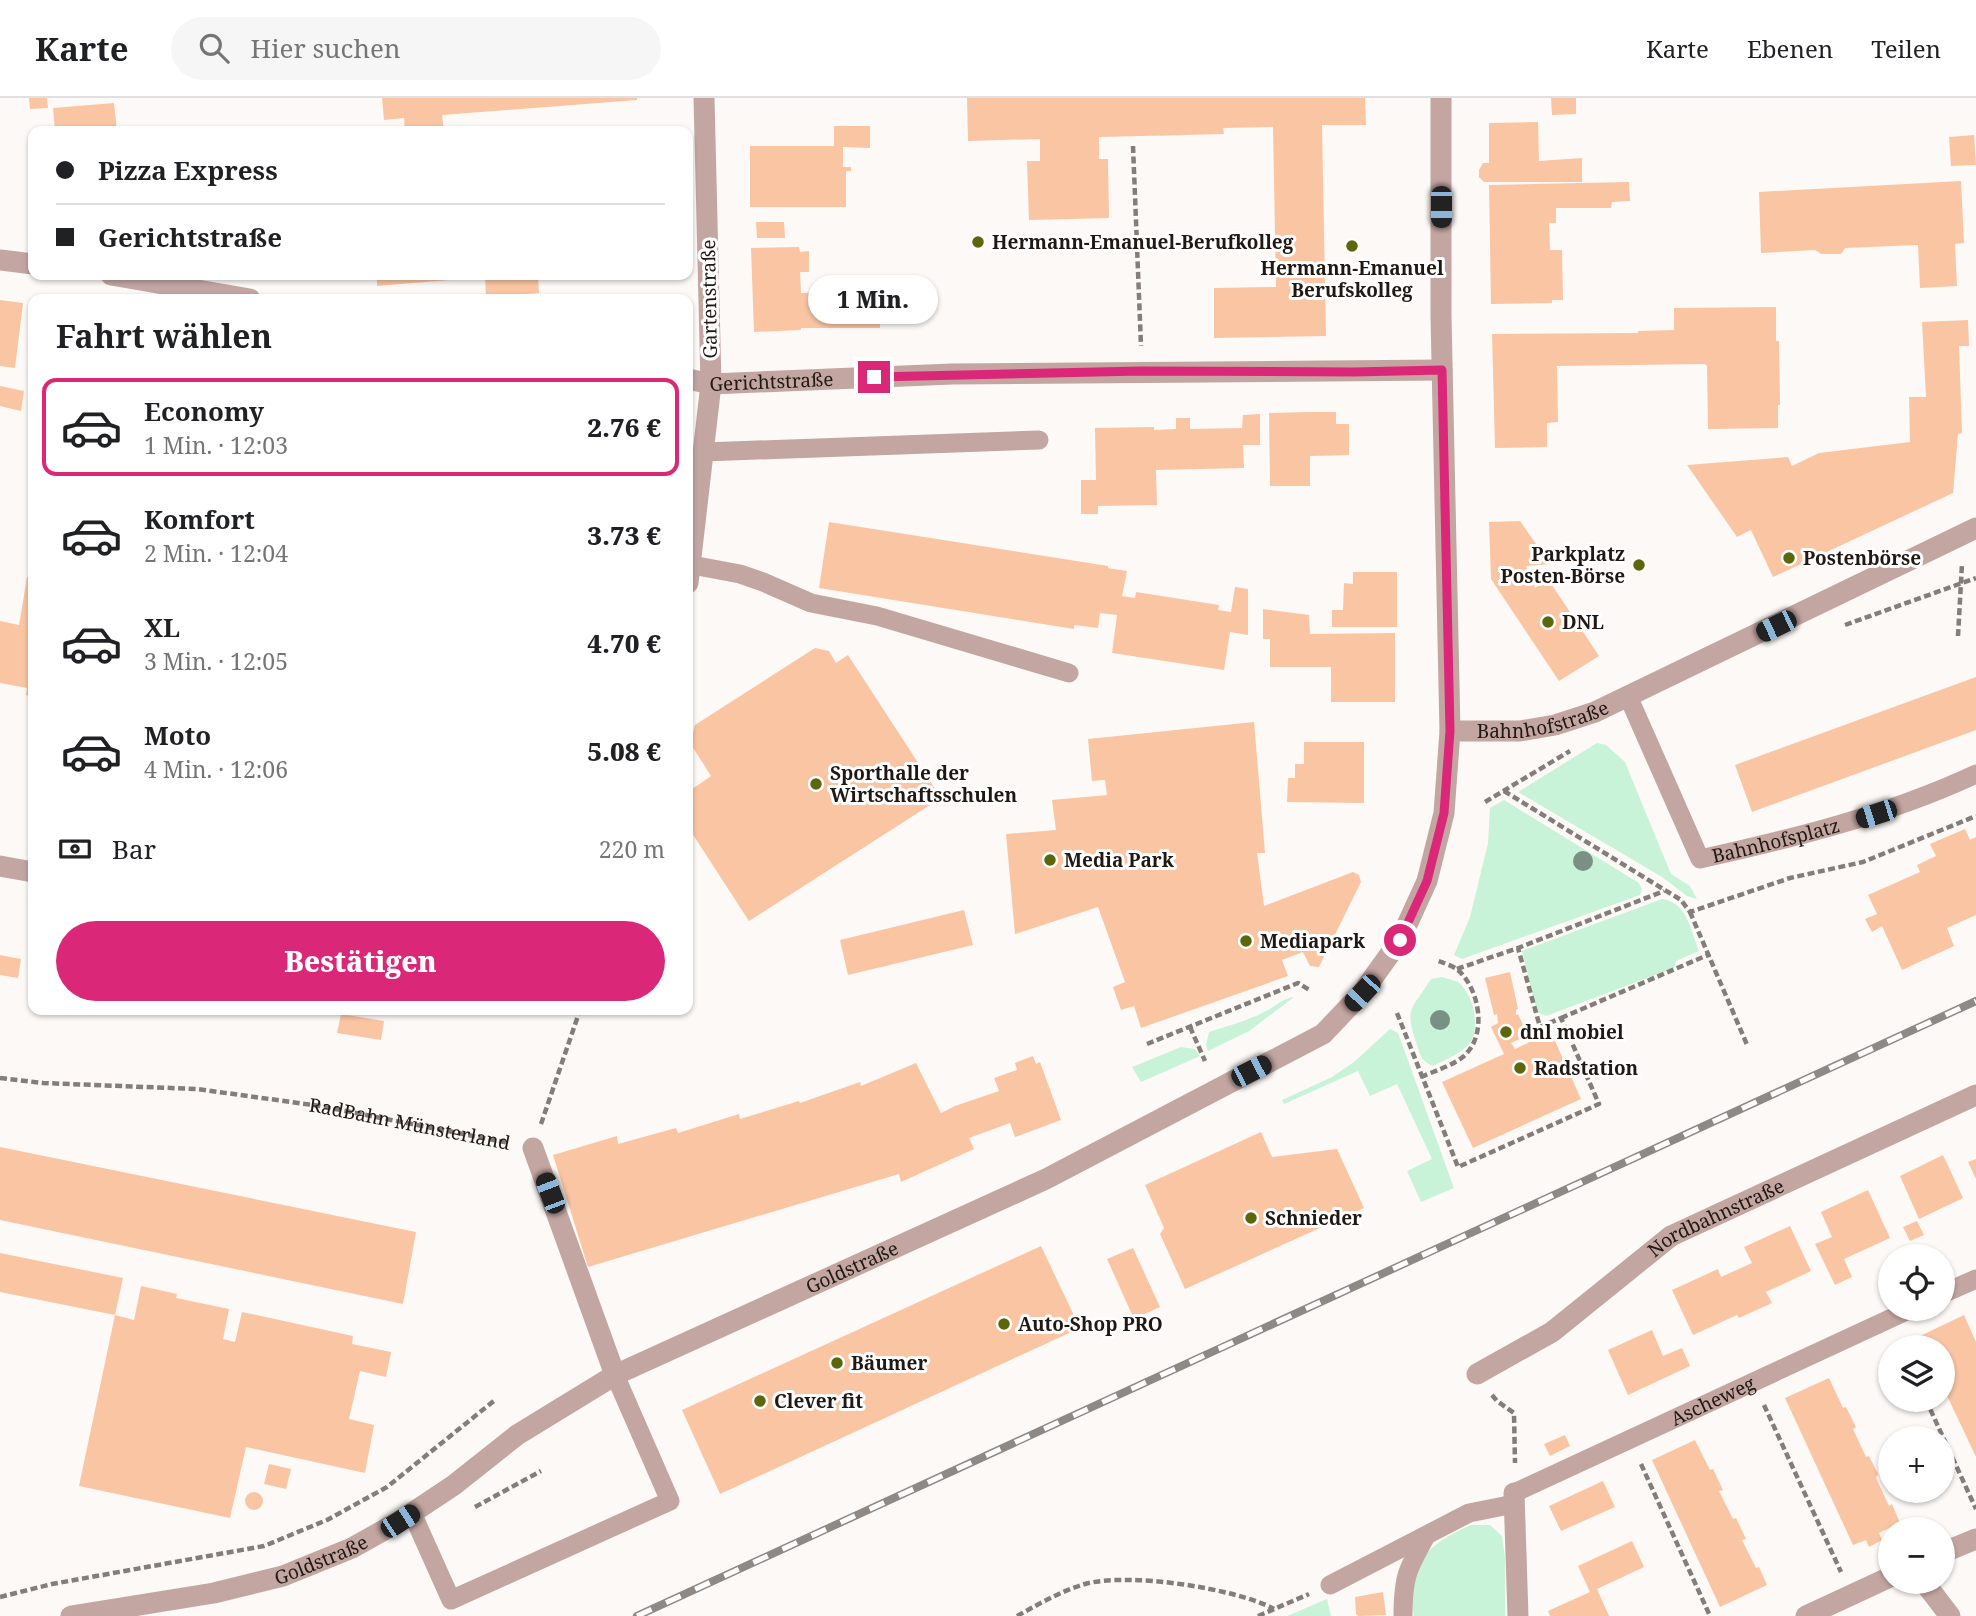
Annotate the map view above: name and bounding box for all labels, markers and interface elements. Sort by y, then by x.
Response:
search box [171,17,661,80]
text: Karte [35,26,129,71]
icon: search [195,29,233,67]
text: Hier suchen [251,30,401,66]
text: Karte [1646,32,1709,65]
text: Ebenen [1747,32,1833,65]
text: Teilen [1871,32,1941,65]
text: Pizza Express [98,152,278,188]
car [1431,186,1452,228]
text: Gerichtstraße [98,219,282,255]
place label: Hermann-Emanuel-Berufkolleg [992,229,1294,255]
marker: Hermann-Emanuel-Berufkolleg [970,234,986,250]
marker: Hermann-Emanuel Berufskolleg [1344,238,1360,254]
street label: Gartenstraße [695,239,723,359]
place label: Hermann-Emanuel Berufskolleg [1260,255,1444,303]
callout: 1 Min. [809,275,939,324]
text: 1 Min. [837,283,909,315]
text: Fahrt wählen [56,314,272,357]
route end [858,361,890,393]
street label: Gerichtstraße [709,366,834,397]
text: Economy [144,393,264,429]
icon: car [60,396,123,459]
text: 2.76 € [587,409,661,445]
text: 1 Min. · 12:03 [144,429,288,461]
text: Komfort [144,501,255,537]
icon: car [60,504,123,567]
text: 3.73 € [587,517,661,553]
text: 2 Min. · 12:04 [144,537,288,569]
place label: Parkplatz Posten-Börse [1501,541,1625,589]
place label: Postenbörse [1803,545,1921,571]
marker: Postenbörse [1781,550,1797,566]
marker: Parkplatz Posten-Börse [1631,557,1647,573]
car [1753,607,1800,645]
text: XL [144,609,180,645]
place label: DNL [1562,609,1604,635]
icon: car [60,612,123,675]
marker: DNL [1540,614,1556,630]
text: 4.70 € [587,625,661,661]
text: 3 Min. · 12:05 [144,645,288,677]
street label: Bahnhofstraße [1477,694,1613,744]
text: Moto [144,717,211,753]
icon: car [60,720,123,783]
text: 5.08 € [587,733,661,769]
text: 4 Min. · 12:06 [144,753,288,785]
place label: Sporthalle der Wirtschaftsschulen [830,760,1017,808]
marker: Sporthalle der Wirtschaftsschulen [808,776,824,792]
car [1853,798,1900,830]
street label: Bahnhofsplatz [1709,812,1843,869]
icon: cash [56,830,94,868]
text: Bar [112,831,156,867]
text: 220 m [599,833,665,865]
place label: Media Park [1064,847,1175,873]
marker: Media Park [1042,852,1058,868]
button: Bestätigen [56,921,665,1001]
route start [1384,924,1416,956]
place label: Mediapark [1260,928,1366,954]
marker: Mediapark [1238,933,1254,949]
car [1340,970,1385,1016]
place label: dnl mobiel [1520,1019,1624,1045]
marker: dnl mobiel [1498,1024,1514,1040]
car [1228,1052,1275,1090]
place label: Radstation [1534,1055,1639,1081]
marker: Radstation [1512,1060,1528,1076]
street label: RadBahn Münsterland [308,1092,513,1156]
car [533,1170,568,1216]
street label: Nordbahnstraße [1642,1173,1788,1263]
place label: Schnieder [1265,1205,1362,1231]
marker: Schnieder [1243,1210,1259,1226]
street label: Goldstraße [801,1235,902,1300]
map controls [1878,1244,1955,1594]
button: locate [1878,1244,1955,1321]
place label: Auto-Shop PRO [1018,1311,1163,1337]
marker: Auto-Shop PRO [996,1316,1012,1332]
button: layers [1878,1335,1955,1412]
place label: Bäumer [851,1350,927,1376]
marker: Bäumer [829,1355,845,1371]
street label: Ascheweg [1666,1370,1759,1432]
place label: Clever fit [774,1388,863,1414]
marker: Clever fit [752,1393,768,1409]
button: + [1878,1426,1955,1503]
car [377,1501,424,1541]
button: − [1878,1517,1955,1594]
street label: Goldstraße [272,1529,372,1591]

